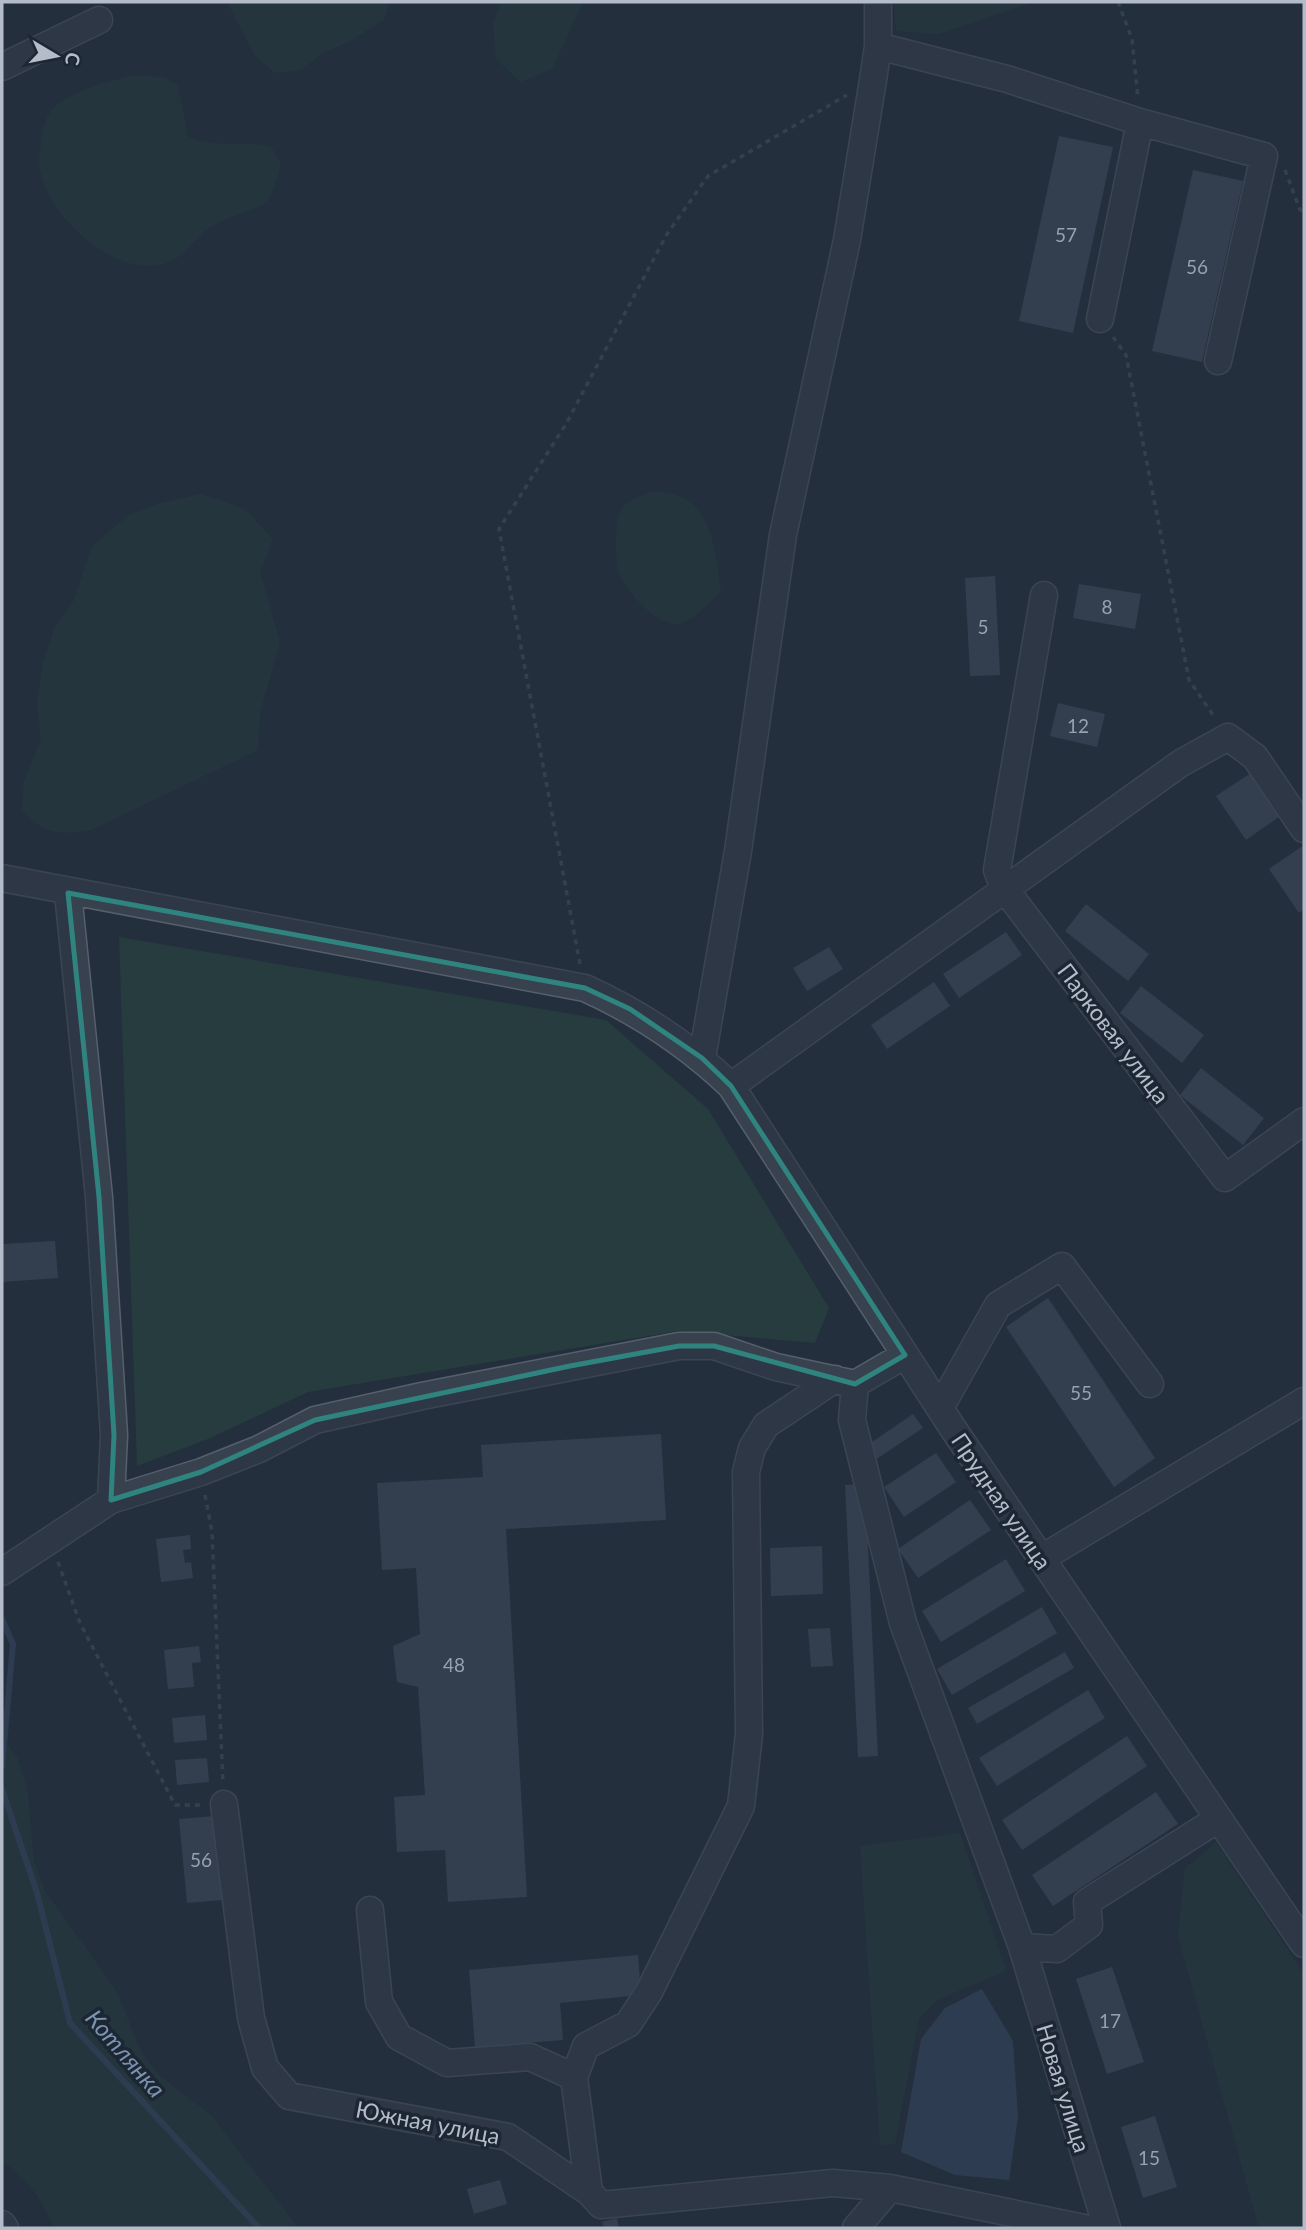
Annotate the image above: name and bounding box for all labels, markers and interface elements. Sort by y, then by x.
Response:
north arrow [21,21,91,91]
text: С [61,51,86,68]
house number: 57 [1055,223,1077,246]
house number: 56 [1186,255,1208,278]
house number: 8 [1101,595,1113,618]
house number: 5 [977,615,989,638]
house number: 12 [1067,714,1089,737]
street label: Парковая улица [1052,957,1176,1109]
house number: 55 [1070,1381,1092,1404]
street label: Прудная улица [946,1427,1058,1575]
house number: 48 [443,1653,465,1676]
house number: 56 [190,1848,212,1871]
water label: Котлянка [80,2003,172,2103]
house number: 17 [1099,2009,1121,2032]
street label: Новая улица [1031,2020,1097,2156]
street label: Южная улица [354,2094,502,2150]
house number: 15 [1138,2146,1160,2169]

